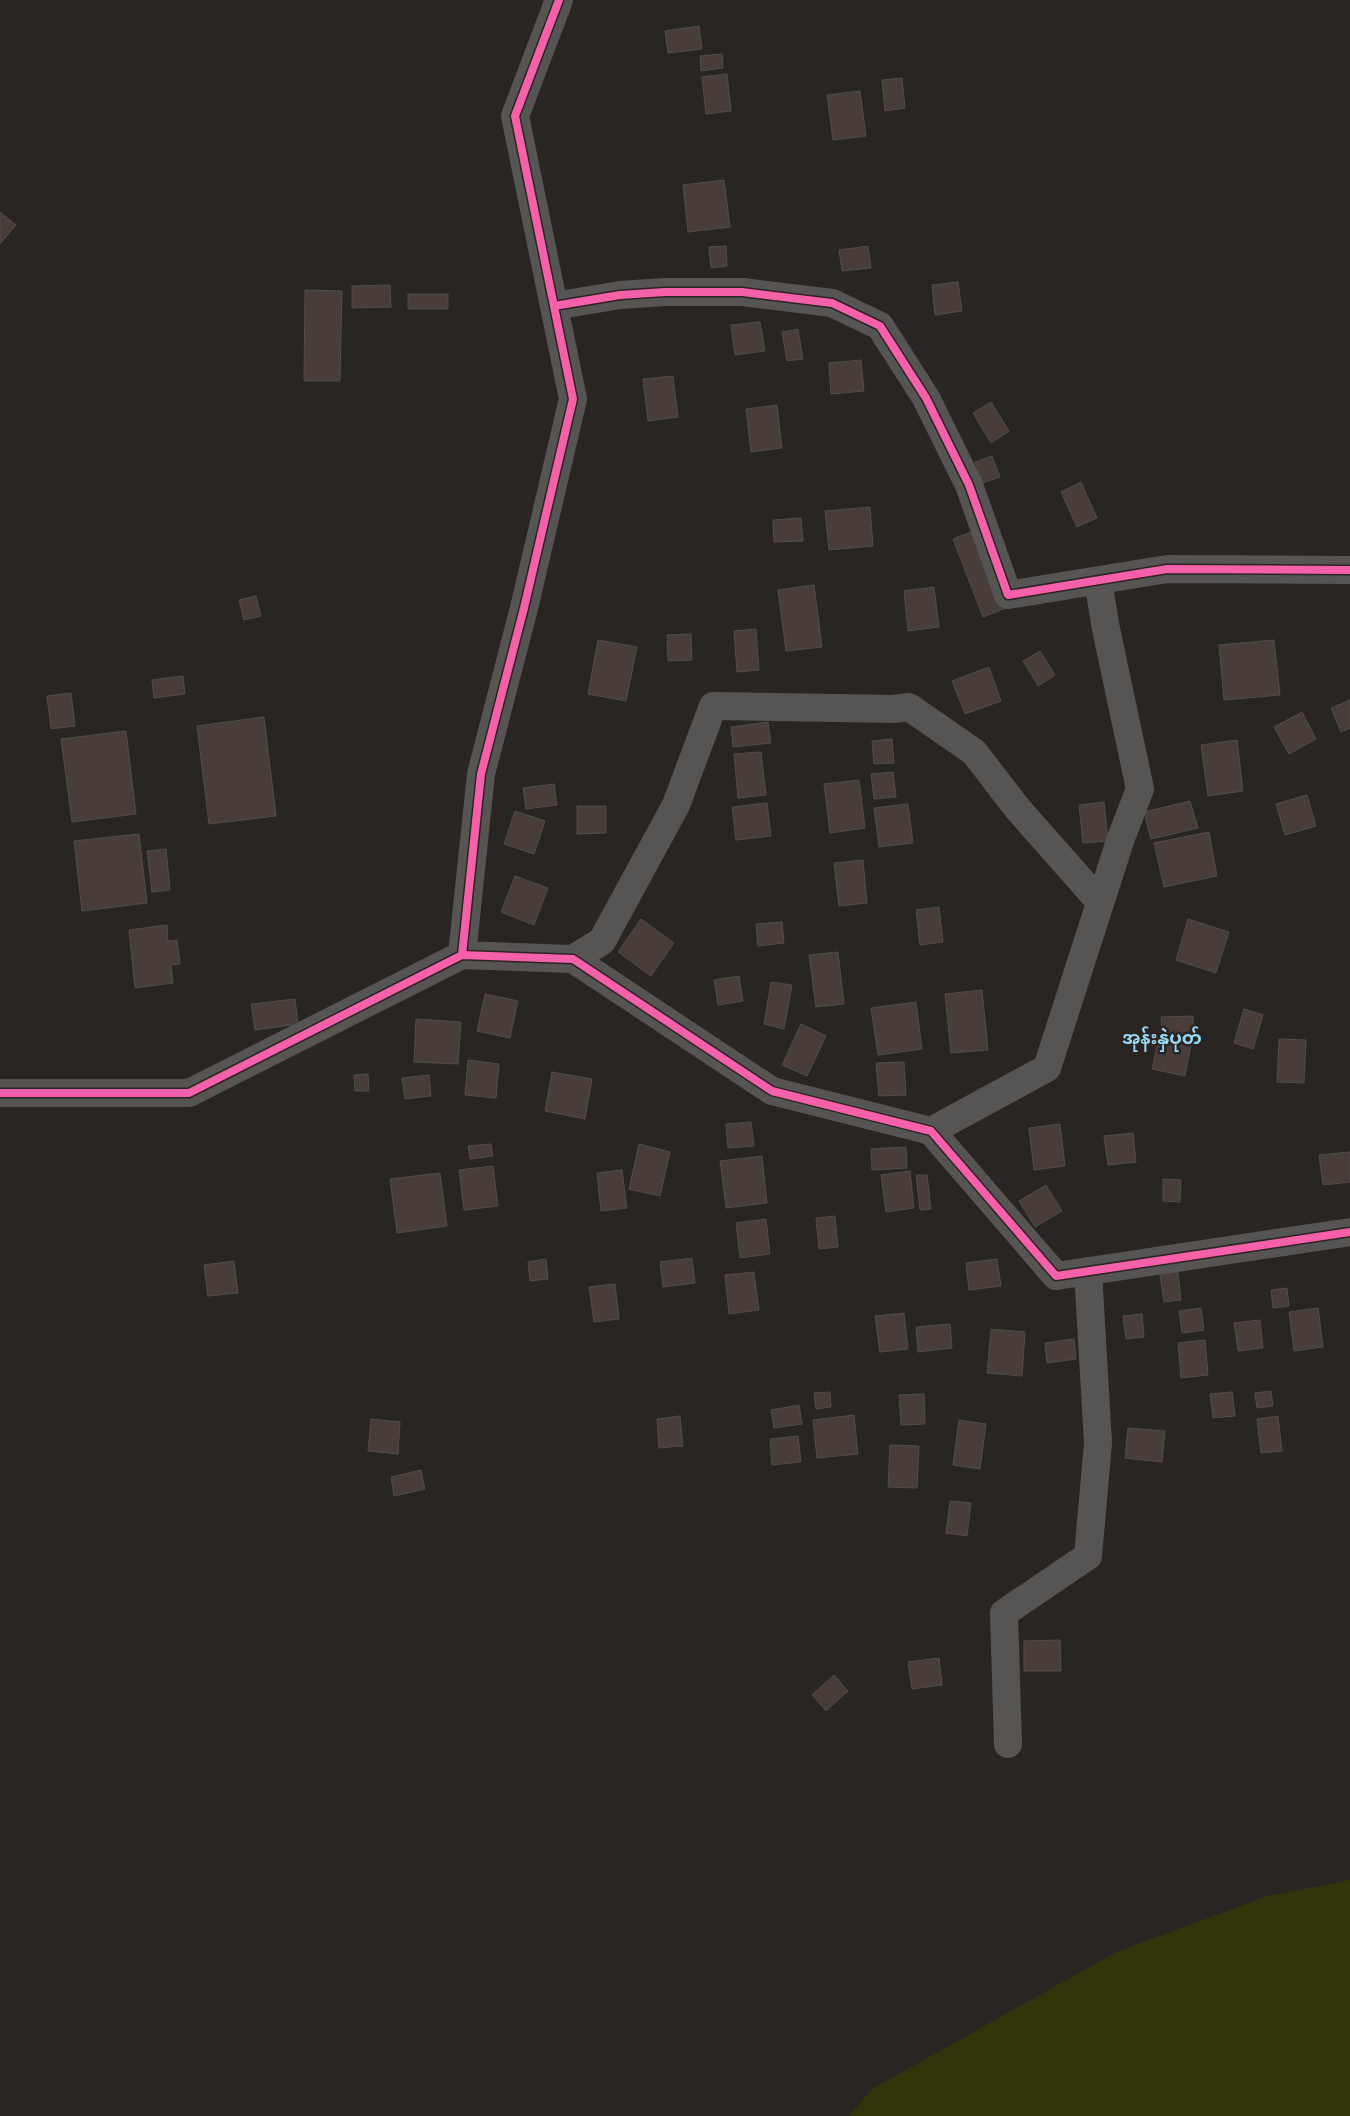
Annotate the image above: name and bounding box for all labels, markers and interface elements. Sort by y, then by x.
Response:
district label: အုန်းနှဲပုတ် [1122,1026,1202,1052]

